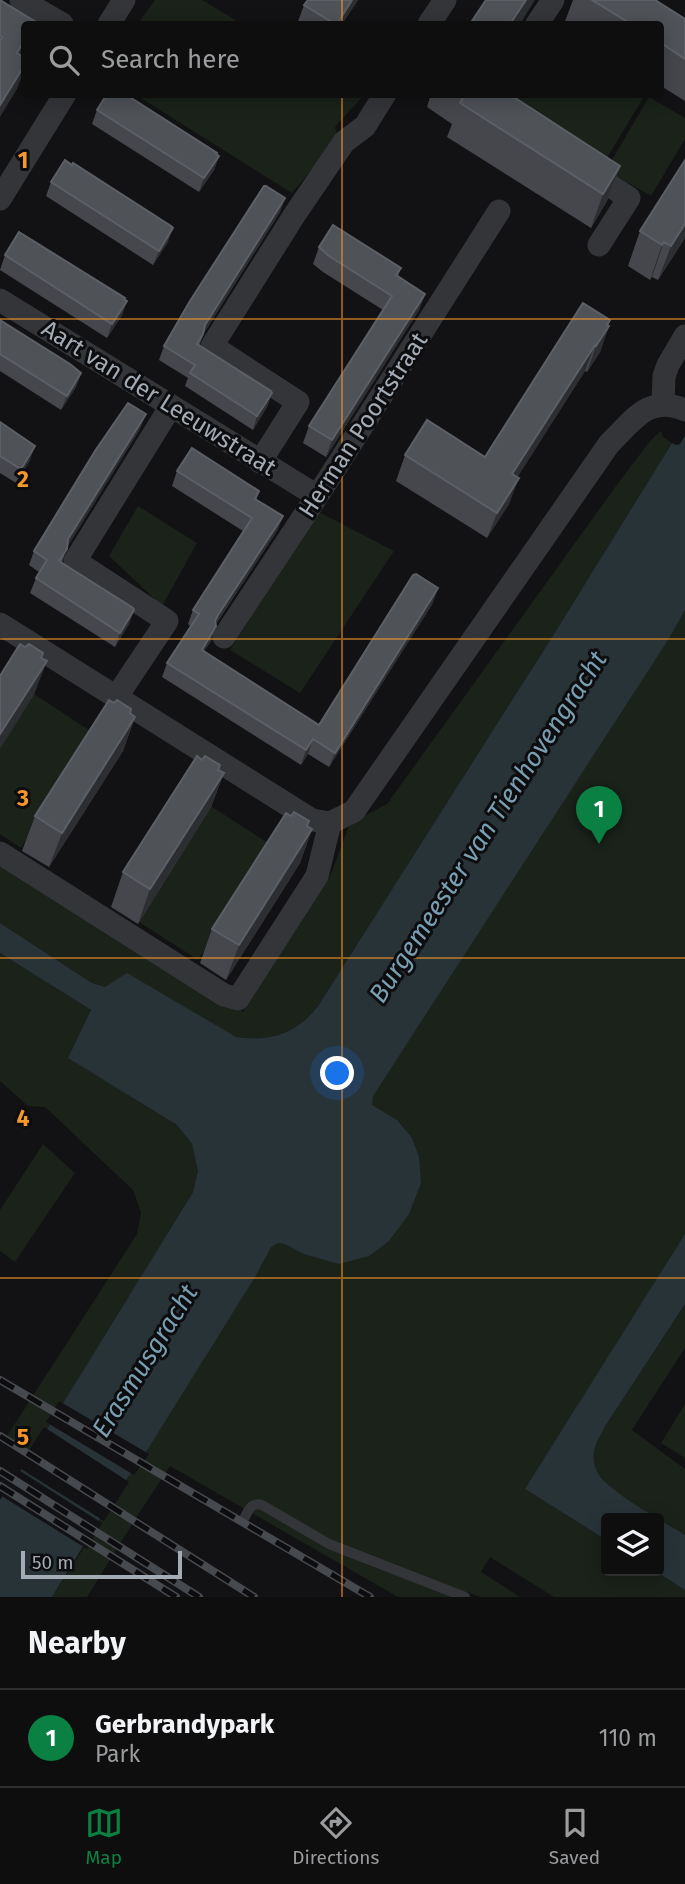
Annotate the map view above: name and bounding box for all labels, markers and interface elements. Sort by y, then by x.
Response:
search box [21,21,664,98]
icon: search [45,41,83,79]
text: Search here [101,44,240,75]
text: 1 [18,146,28,174]
street label: Aart van der Leeuwstraat [37,314,281,482]
street label: Herman Poortstraat [293,327,433,523]
text: 2 [17,465,29,493]
water label: Burgemeester van Tienhovengracht [363,645,614,1009]
text: 3 [16,784,29,812]
pin: 1 [576,786,622,844]
your location [320,1056,354,1090]
text: 4 [17,1104,30,1132]
water label: Erasmusgracht [86,1278,205,1443]
text: 5 [17,1423,29,1451]
map controls [601,1513,664,1576]
button: layers [601,1513,664,1576]
scale bar [21,1548,182,1580]
text: 50 m [32,1551,73,1574]
text: Nearby [28,1625,126,1661]
text: Gerbrandypark [95,1709,274,1740]
text: 1 [46,1724,56,1752]
text: 110 m [599,1724,657,1752]
text: Park [95,1740,140,1768]
tab: Map [85,1804,123,1869]
tab: Directions [292,1804,379,1869]
tab: Saved [549,1804,600,1869]

